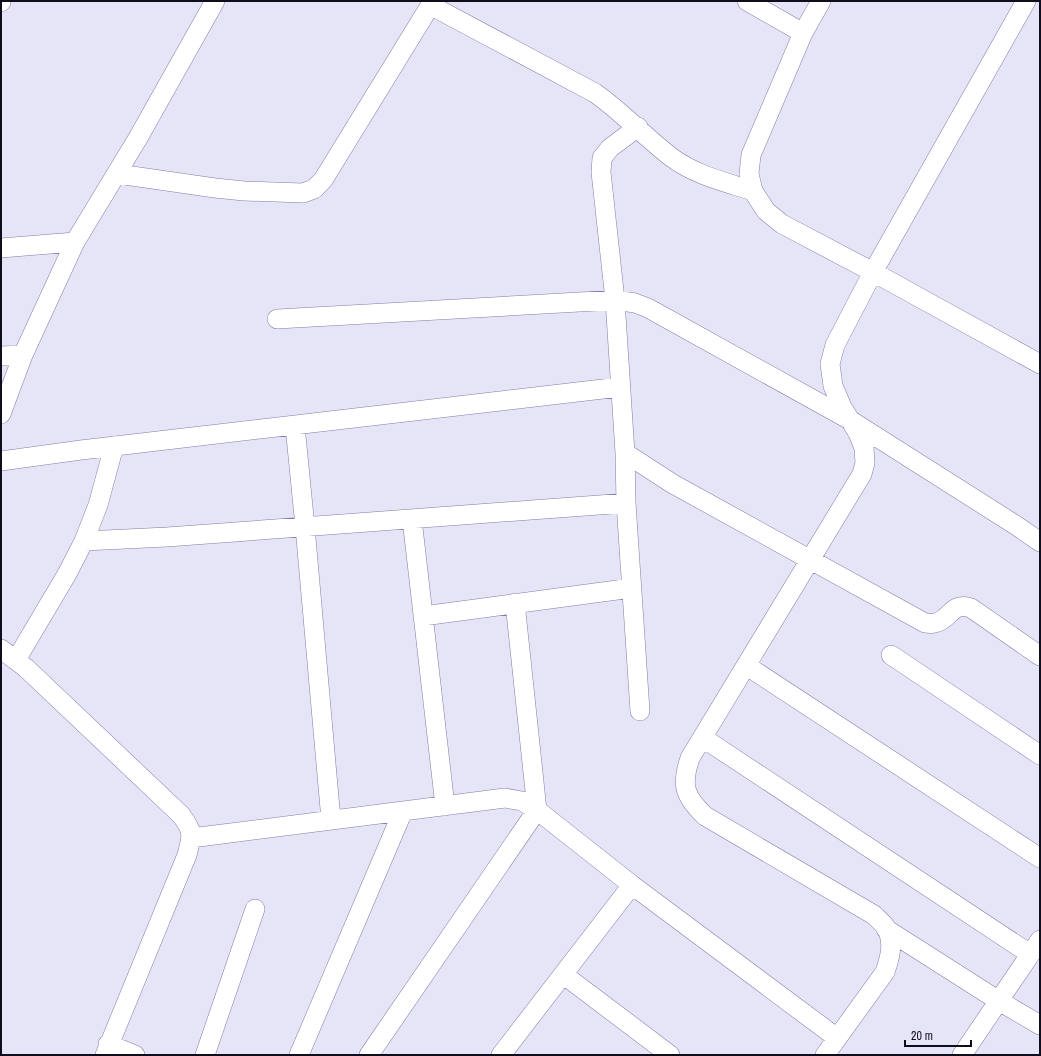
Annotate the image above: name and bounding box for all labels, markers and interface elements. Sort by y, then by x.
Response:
scale bar [905,1022,971,1048]
text: 20 m [911,1028,933,1044]

